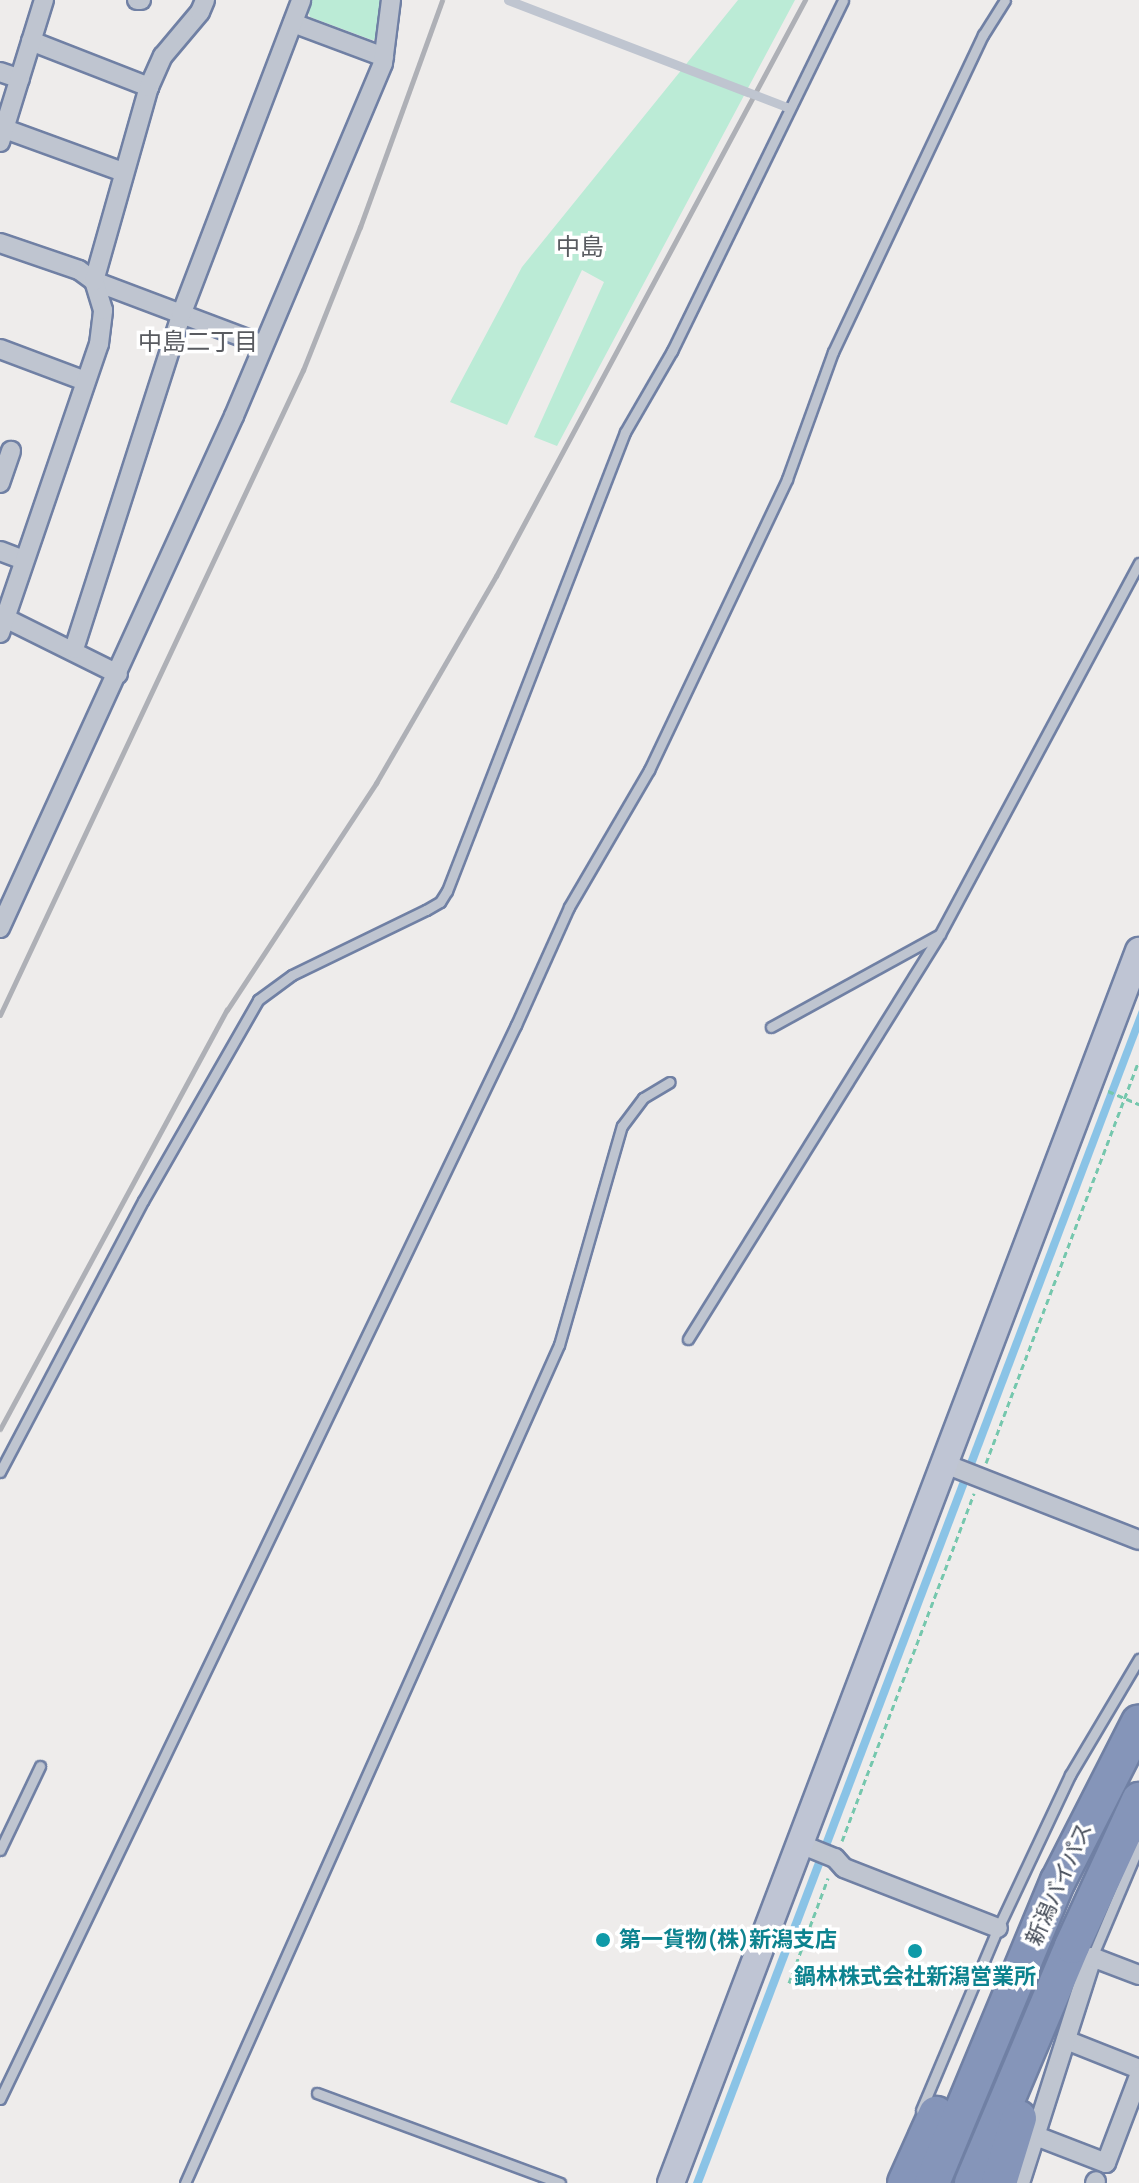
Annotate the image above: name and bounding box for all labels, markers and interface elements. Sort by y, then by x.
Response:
district label: 中島 [556,232,604,260]
district label: 中島二丁目 [138,327,258,355]
street label: 新潟バイパス [1020,1818,1098,1950]
place label: 第一貨物(株)新潟支店 [619,1927,837,1953]
marker: 第一貨物(株)新潟支店 [594,1931,612,1949]
marker: 鍋林株式会社新潟営業所 [906,1942,924,1960]
place label: 鍋林株式会社新潟営業所 [794,1964,1036,1990]

